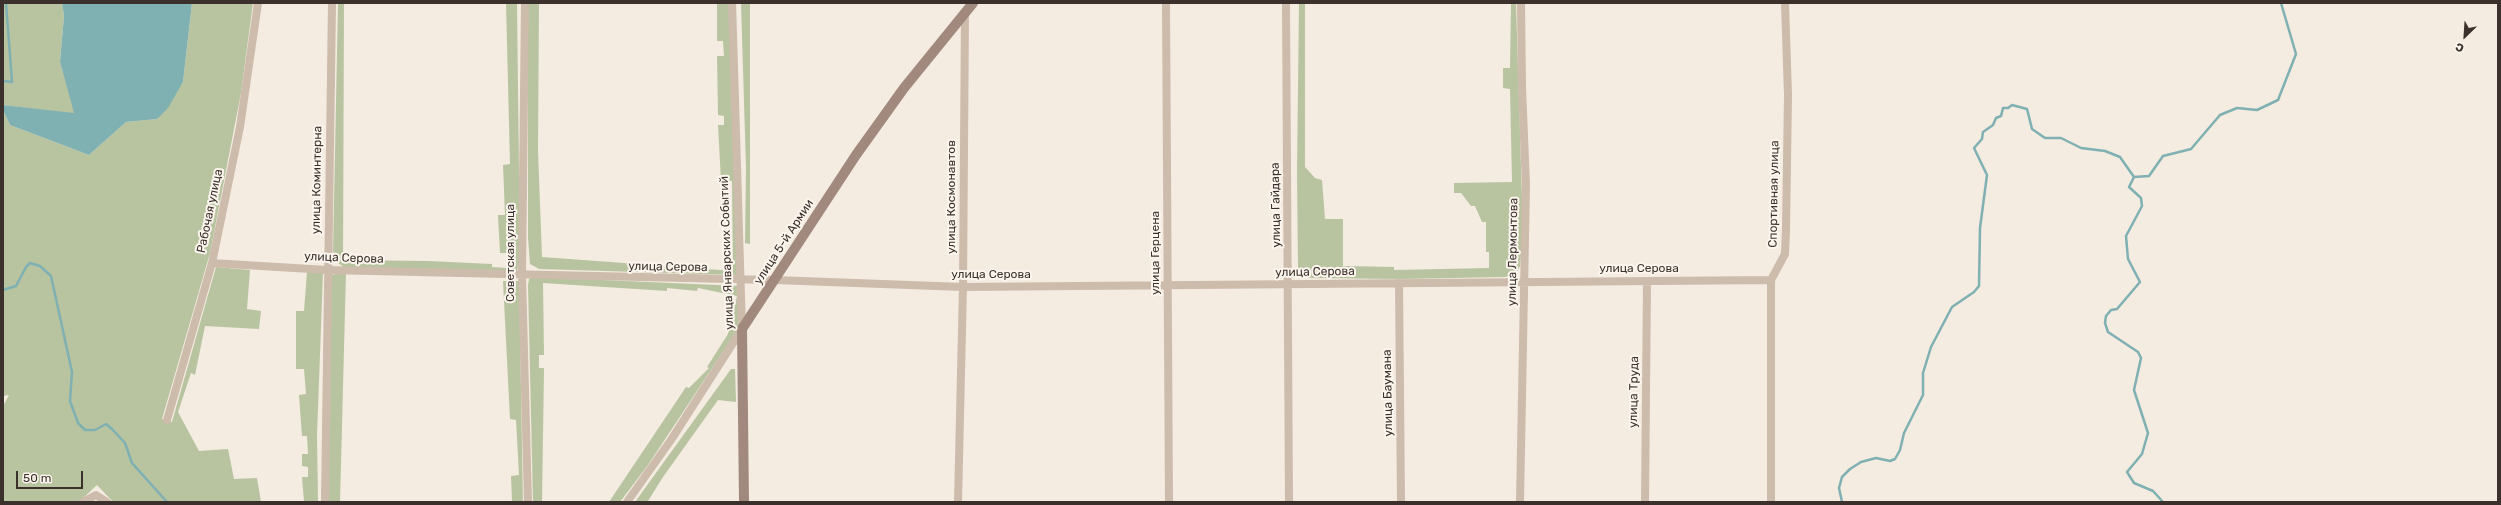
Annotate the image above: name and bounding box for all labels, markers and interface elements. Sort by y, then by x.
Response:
north arrow [2445,16,2485,56]
text: С [2453,40,2466,55]
street label: улица Коминтерна [309,126,325,234]
street label: улица Космонавтов [945,140,959,254]
street label: Спортивная улица [1766,140,1782,248]
street label: улица Гайдара [1268,162,1284,248]
street label: Рабочая улица [194,168,226,254]
street label: улица Январских Событий [717,176,737,330]
street label: улица 5-й Армии [751,197,817,287]
street label: улица Лермонтова [1505,198,1521,306]
street label: Советская улица [504,204,518,302]
street label: улица Герцена [1149,211,1163,295]
street label: улица Серова [304,249,384,267]
street label: улица Серова [628,259,708,275]
street label: улица Серова [1599,262,1679,276]
street label: улица Серова [1275,264,1355,280]
street label: улица Серова [951,268,1031,282]
street label: улица Баумана [1380,349,1396,437]
street label: улица Труда [1626,356,1642,428]
scale bar [18,463,85,489]
text: 50 m [23,471,51,485]

